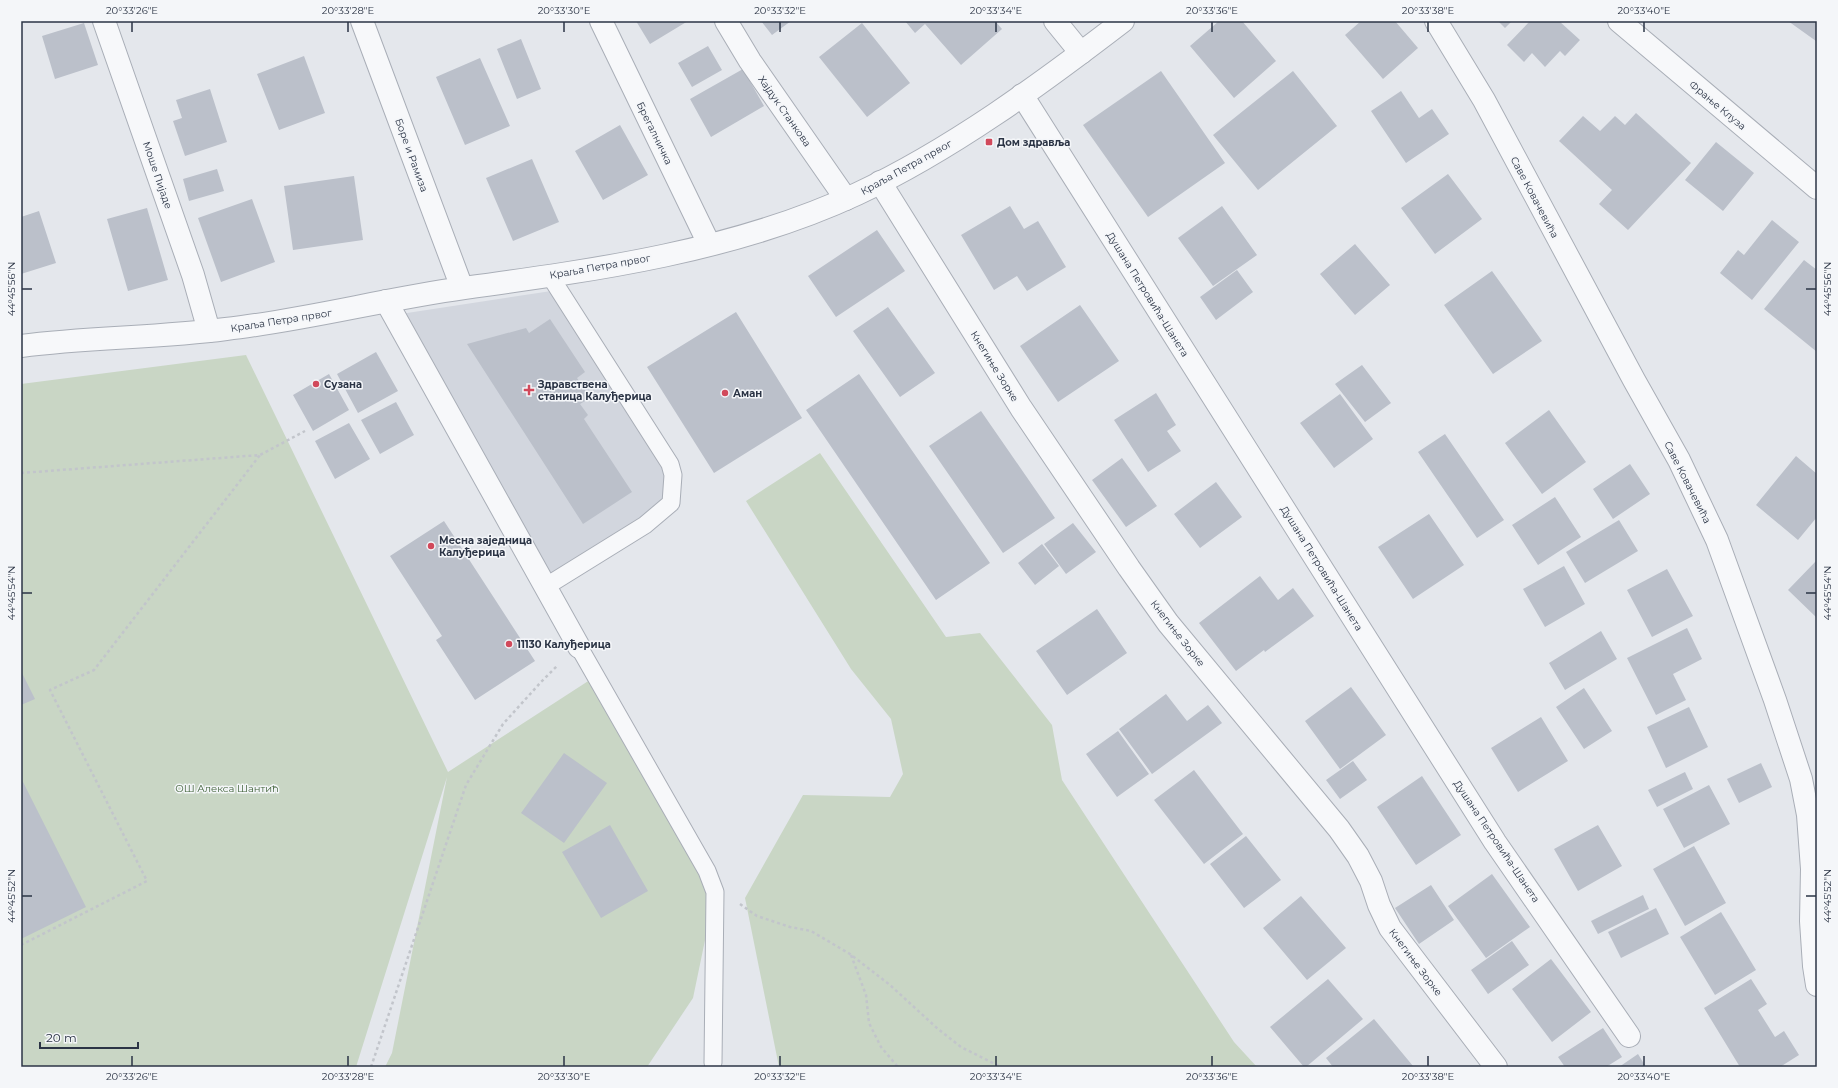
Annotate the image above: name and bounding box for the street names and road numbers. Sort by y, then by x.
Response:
street label: Хајдук Станкова [755,73,814,149]
street label: Фрање Клуза [1687,78,1749,133]
street label: Брегалничка [634,100,675,167]
street label: Боре и Рамиза [392,117,431,194]
street label: Краља Петра првог [858,137,954,198]
street label: Моше Пијаде [140,140,175,211]
street label: Саве Ковачевића [1508,154,1562,240]
street label: Душана Петровића-Шанета [1104,229,1192,359]
street label: Краља Петра првог [549,251,652,282]
street label: Краља Петра првог [230,306,333,335]
street label: Кнегиње Зорке [968,328,1022,404]
street label: Саве Ковачевића [1661,439,1714,525]
street label: Душана Петровића-Шанета [1278,503,1366,633]
street label: Кнегиње Зорке [1148,597,1208,669]
street label: Душана Петровића-Шанета [1451,778,1543,905]
street label: Кнегиње Зорке [1386,926,1445,999]

